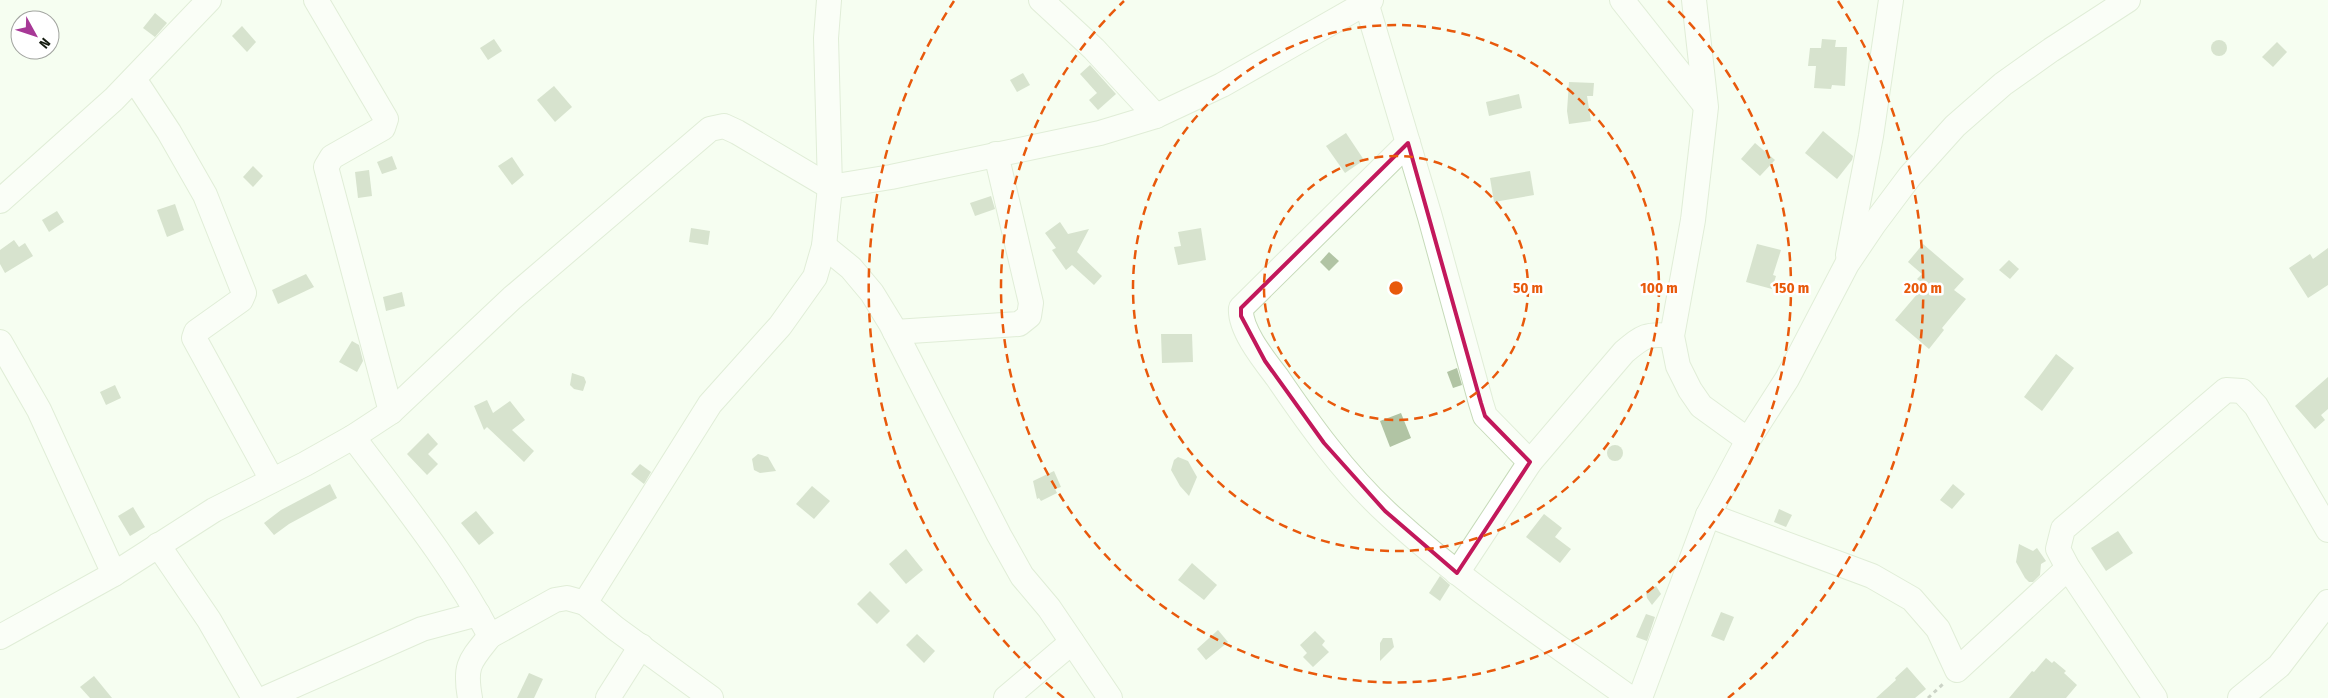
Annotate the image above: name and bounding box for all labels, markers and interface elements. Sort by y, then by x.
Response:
north arrow [10,10,60,60]
text: N [35,34,54,52]
centre of rings [1387,279,1405,297]
text: 50 m [1513,279,1543,297]
text: 100 m [1640,279,1678,297]
text: 150 m [1773,279,1809,297]
text: 200 m [1903,279,1942,297]

